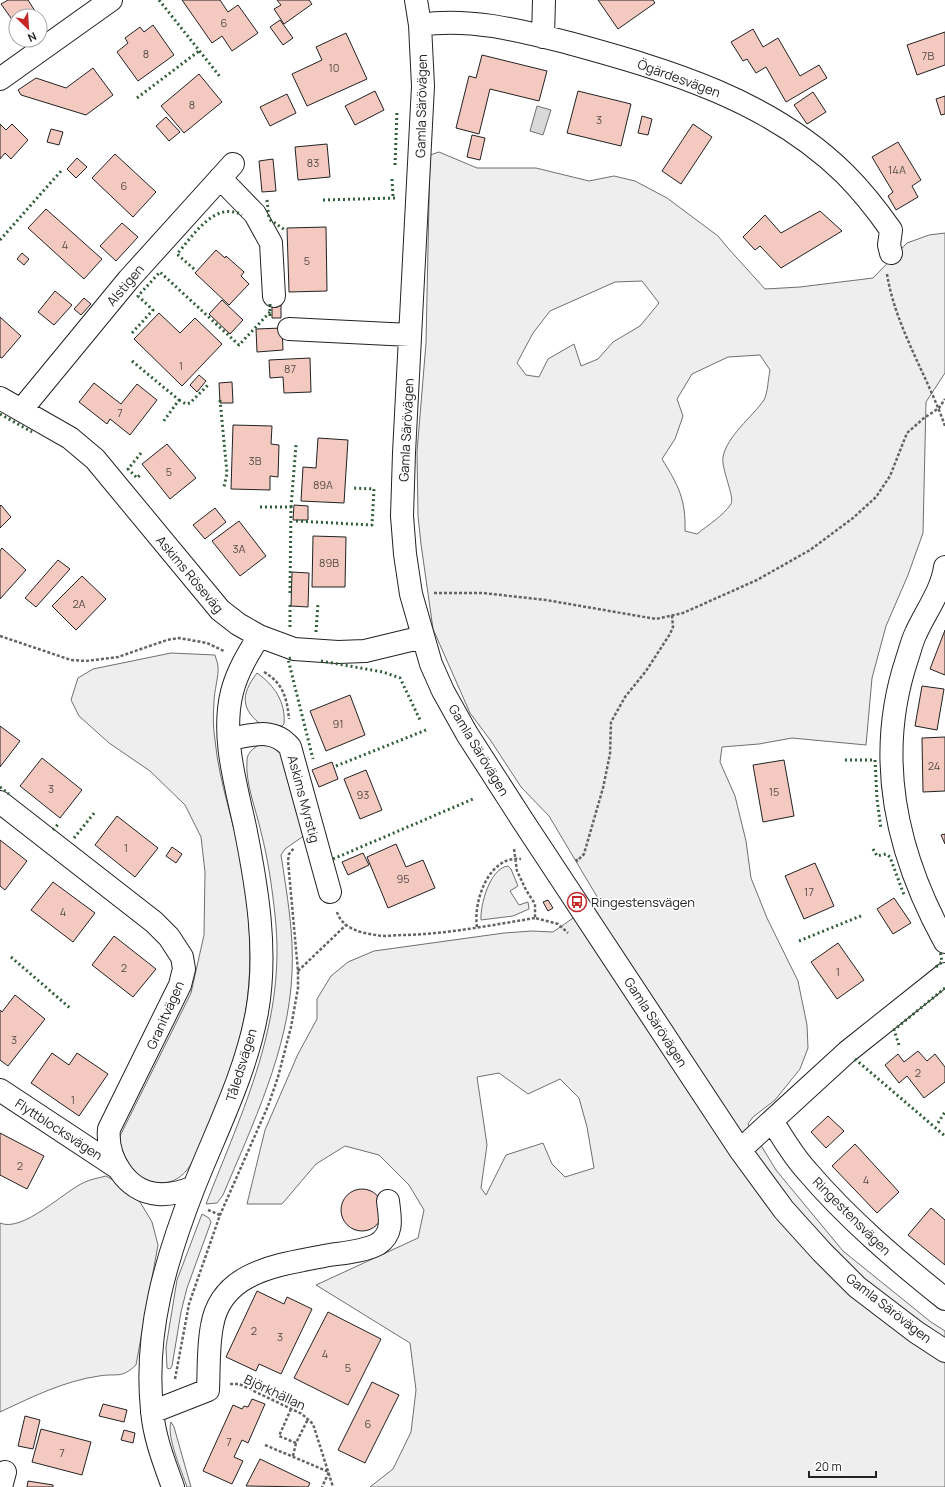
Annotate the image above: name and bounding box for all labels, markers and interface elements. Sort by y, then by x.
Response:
north arrow [8,8,48,48]
house number: 6 [221,15,228,30]
text: N [26,29,39,46]
house number: 8 [143,46,149,61]
house number: 7B [922,48,934,63]
street label: Gamla Särövägen [411,54,431,158]
street label: Ögärdesvägen [635,55,723,101]
house number: 10 [328,60,340,75]
house number: 8 [189,97,195,112]
house number: 3 [596,112,602,127]
house number: 83 [307,155,319,170]
house number: 14A [888,162,906,177]
house number: 6 [121,178,128,193]
house number: 4 [62,237,68,252]
house number: 5 [304,253,310,268]
street label: Alstigen [102,260,148,310]
house number: 1 [179,358,183,373]
house number: 87 [284,361,296,376]
street label: Gamla Särövägen [394,378,418,482]
house number: 7 [117,405,123,420]
house number: 3B [249,453,262,468]
house number: 5 [166,464,172,479]
house number: 89A [313,477,333,492]
street label: Askims Röseväg [152,531,228,617]
house number: 3A [232,541,246,556]
house number: 89B [319,555,339,570]
house number: 2A [72,596,86,611]
street label: Gamla Särövägen [445,701,513,799]
house number: 91 [332,716,344,731]
street label: Askims Myrstig [284,753,324,845]
house number: 24 [928,758,940,773]
house number: 3 [48,781,54,796]
house number: 15 [769,784,779,799]
house number: 93 [357,787,369,802]
house number: 1 [124,840,128,855]
house number: 95 [396,871,410,886]
house number: 17 [804,884,814,899]
bus stop icon: Ringestensvägen [566,891,588,913]
place label: Ringestensvägen [591,893,695,911]
house number: 4 [60,904,66,919]
house number: 2 [121,960,127,975]
house number: 1 [836,964,840,979]
street label: Gamla Särövägen [620,974,692,1070]
street label: Granitvägen [142,978,188,1052]
street label: Tåledsvägen [221,1026,261,1104]
house number: 3 [11,1032,17,1047]
house number: 2 [915,1065,921,1080]
house number: 1 [71,1092,75,1107]
street label: Flyttblocksvägen [12,1094,106,1164]
house number: 2 [17,1158,23,1173]
house number: 4 [863,1172,869,1187]
street label: Ringestensvägen [809,1173,895,1259]
street label: Gamla Särövägen [843,1269,935,1347]
house number: 2 [251,1323,257,1338]
house number: 3 [277,1329,283,1344]
house number: 4 [322,1346,328,1361]
house number: 5 [345,1360,351,1375]
street label: Björkhällan [241,1370,309,1414]
house number: 6 [365,1416,372,1431]
house number: 7 [226,1434,232,1449]
house number: 7 [59,1445,65,1460]
scale bar [809,1453,876,1479]
text: 20 m [815,1458,842,1475]

